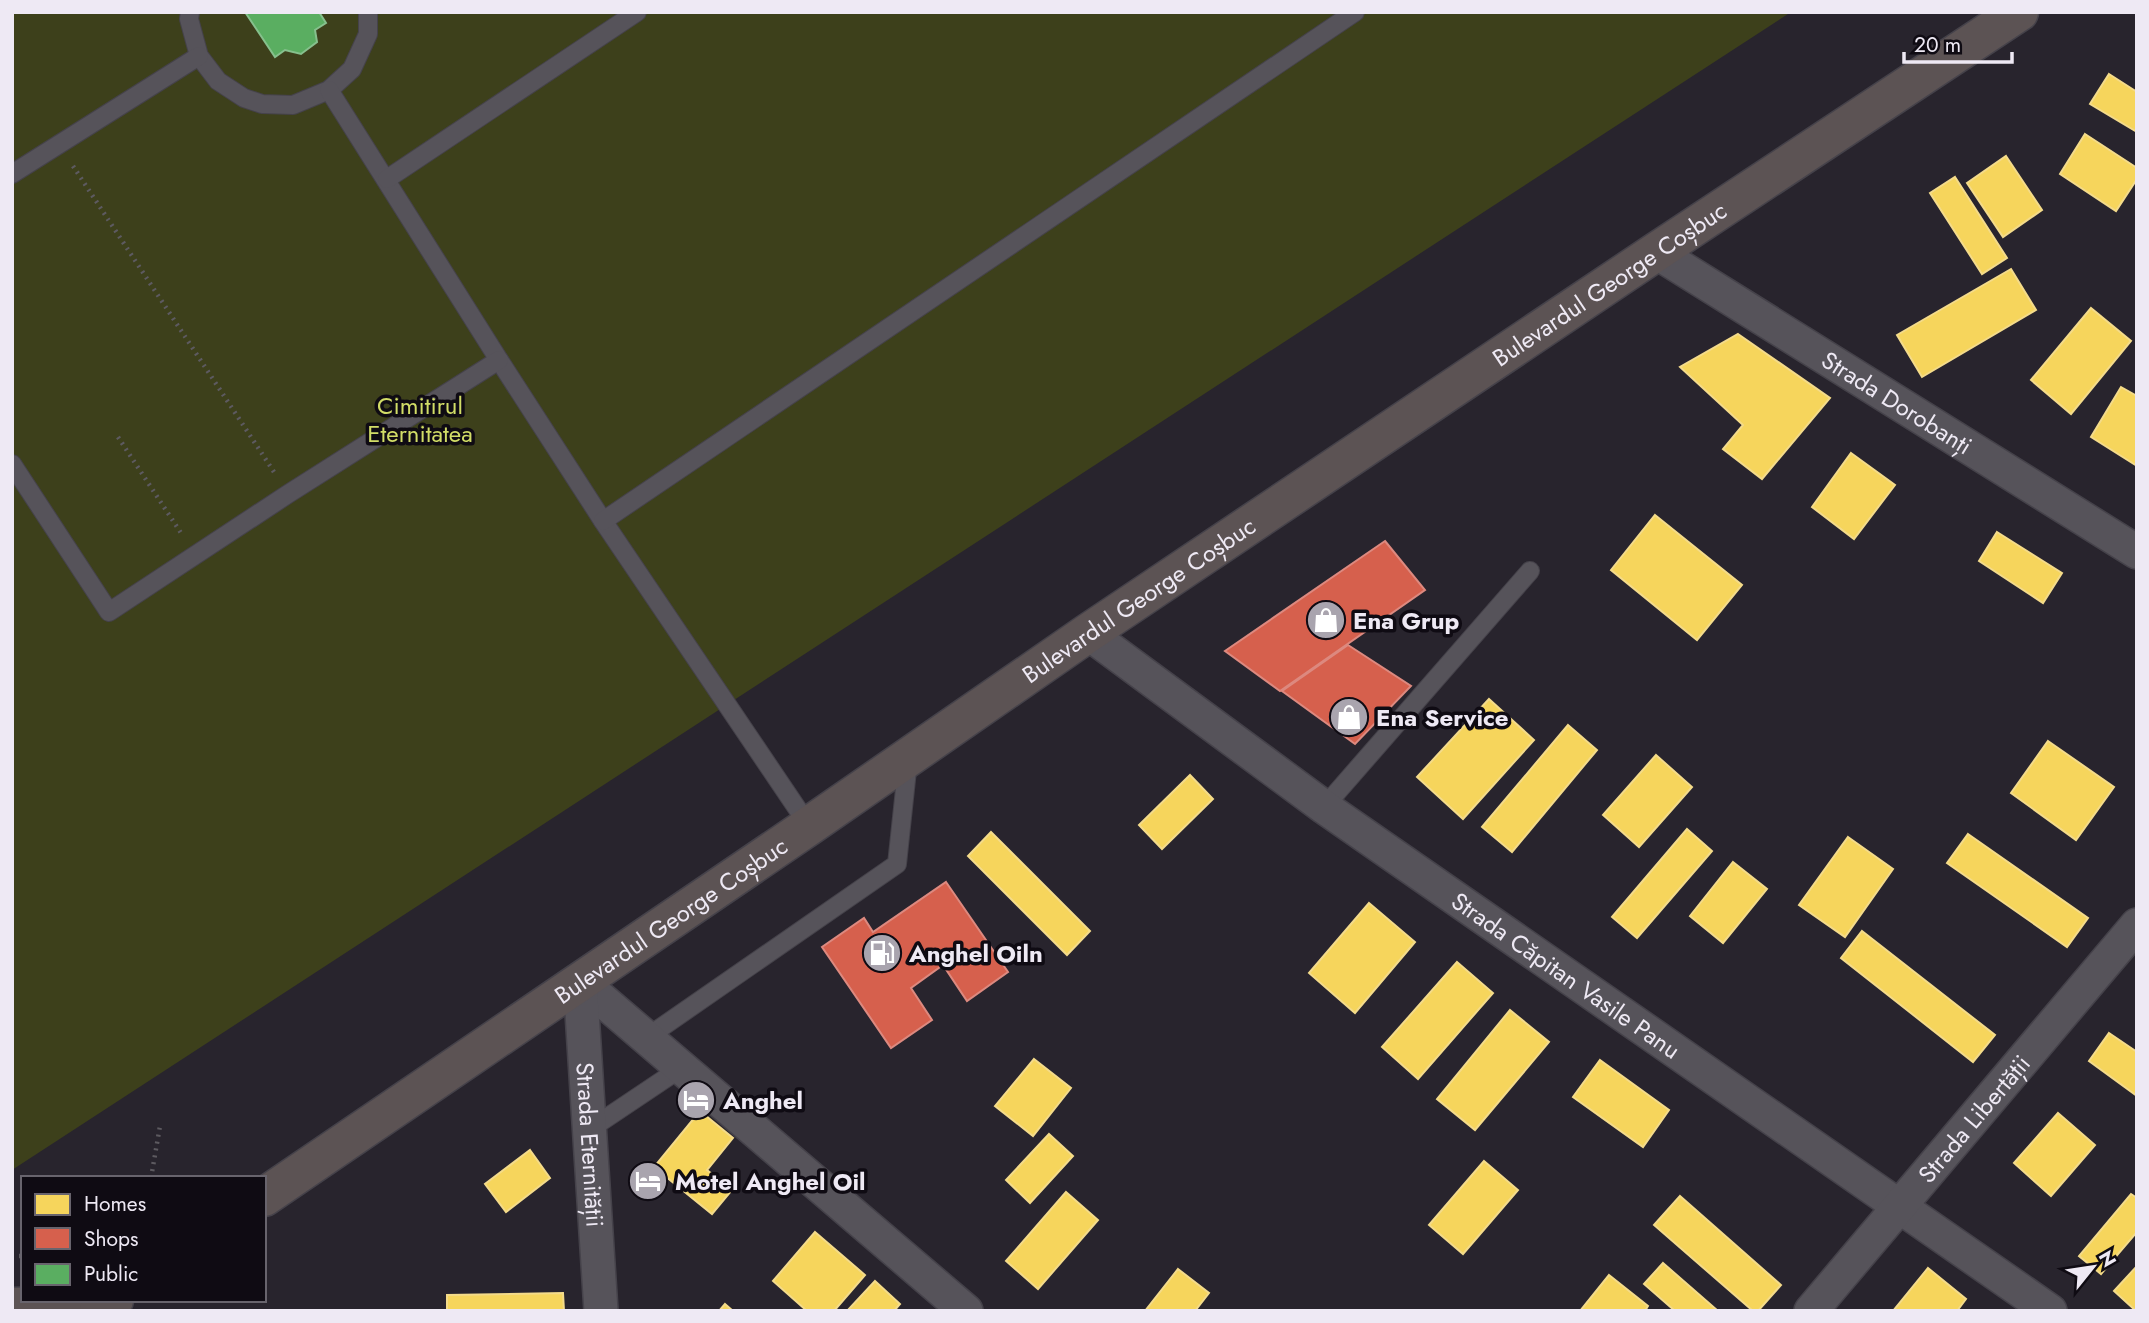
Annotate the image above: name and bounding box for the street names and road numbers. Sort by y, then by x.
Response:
street label: Bulevardul George Coșbuc [1485,193,1733,375]
street label: Strada Dorobanți [1815,342,1979,463]
street label: Bulevardul George Coșbuc [1015,508,1262,691]
street label: Bulevardul George Coșbuc [547,828,794,1012]
street label: Strada Căpitan Vasile Panu [1445,883,1688,1067]
street label: Strada Libertății [1909,1047,2038,1190]
street label: Strada Eternității [568,1061,613,1228]

